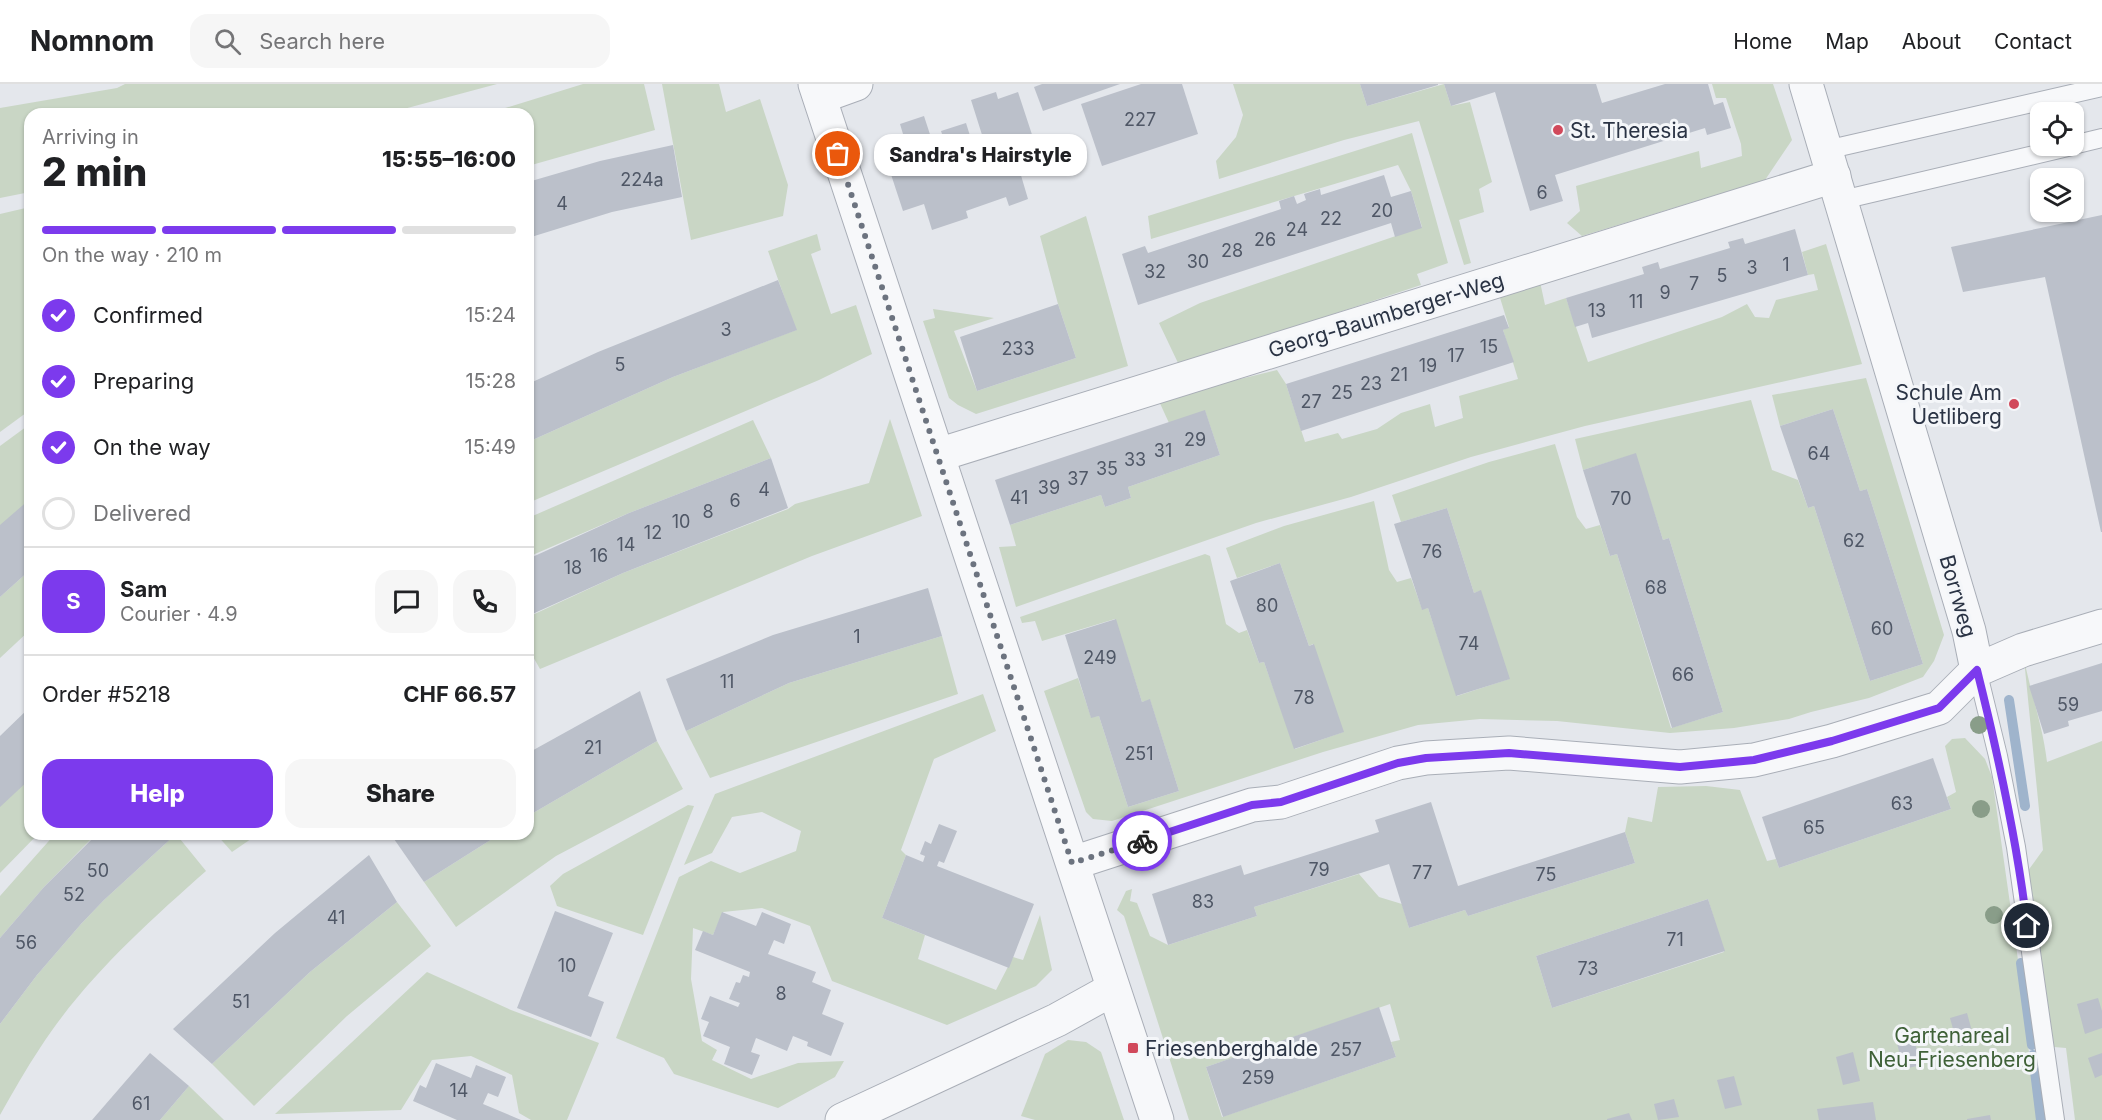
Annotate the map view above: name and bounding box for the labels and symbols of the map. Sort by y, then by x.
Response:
house number: 227 [1124,109,1156,130]
place label: St. Theresia [1570,118,1688,143]
marker: St. Theresia [1551,123,1565,137]
pin [812,128,863,179]
callout: Sandra's Hairstyle [874,133,1087,175]
house number: 224a [620,169,664,190]
house number: 6 [1536,182,1548,203]
house number: 4 [556,193,568,214]
house number: 20 [1371,200,1393,221]
house number: 22 [1320,208,1342,229]
house number: 24 [1286,219,1308,240]
house number: 26 [1254,229,1276,250]
house number: 28 [1221,240,1243,261]
house number: 30 [1187,251,1209,272]
house number: 1 [1782,254,1790,275]
house number: 3 [1746,257,1758,278]
house number: 32 [1144,261,1166,282]
house number: 5 [1717,265,1727,286]
street label: Georg-Baumberger-Weg [1265,267,1507,363]
house number: 7 [1689,273,1699,294]
house number: 9 [1659,282,1671,303]
house number: 11 [1629,291,1643,312]
house number: 13 [1588,300,1606,321]
house number: 3 [720,319,732,340]
house number: 15 [1480,336,1498,357]
house number: 233 [1001,338,1035,359]
house number: 17 [1447,345,1465,366]
house number: 5 [615,354,625,375]
house number: 19 [1419,355,1437,376]
house number: 21 [1390,364,1408,385]
house number: 23 [1360,373,1382,394]
place label: Schule Am Uetliberg [1896,380,2002,429]
house number: 25 [1331,382,1353,403]
house number: 27 [1300,391,1322,412]
marker: Schule Am Uetliberg [2007,397,2021,411]
house number: 29 [1184,429,1206,450]
house number: 31 [1154,440,1172,461]
house number: 64 [1808,443,1830,464]
house number: 33 [1124,449,1146,470]
house number: 35 [1096,458,1118,479]
house number: 37 [1067,468,1089,489]
house number: 39 [1038,477,1060,498]
house number: 4 [758,479,770,500]
house number: 41 [1010,487,1028,508]
house number: 70 [1610,488,1632,509]
house number: 6 [729,490,741,511]
house number: 8 [702,501,714,522]
house number: 10 [672,511,690,532]
house number: 12 [644,522,662,543]
house number: 62 [1843,530,1865,551]
house number: 14 [617,534,635,555]
house number: 76 [1421,541,1443,562]
house number: 16 [590,545,608,566]
street label: Borrweg [1934,552,1982,640]
house number: 18 [564,557,582,578]
house number: 68 [1645,577,1667,598]
house number: 80 [1256,595,1278,616]
house number: 60 [1871,618,1893,639]
house number: 1 [853,626,861,647]
house number: 74 [1459,633,1479,654]
house number: 249 [1083,647,1117,668]
house number: 66 [1672,664,1694,685]
house number: 11 [720,671,734,692]
house number: 78 [1293,687,1315,708]
house number: 59 [2057,694,2079,715]
house number: 21 [584,737,602,758]
house number: 251 [1124,743,1154,764]
house number: 63 [1891,793,1913,814]
courier [1112,811,1172,871]
house number: 65 [1803,817,1825,838]
house number: 79 [1308,859,1330,880]
house number: 50 [87,860,109,881]
house number: 77 [1412,862,1432,883]
house number: 75 [1536,864,1556,885]
house number: 52 [63,884,85,905]
house number: 83 [1192,891,1214,912]
pin [2001,900,2052,951]
house number: 41 [327,907,345,928]
house number: 71 [1666,929,1684,950]
house number: 56 [15,932,37,953]
house number: 10 [558,955,576,976]
house number: 73 [1577,958,1599,979]
house number: 8 [775,983,787,1004]
house number: 51 [232,991,250,1012]
park label: Gartenareal Neu-Friesenberg [1868,1023,2036,1072]
place label: Friesenberghalde [1145,1036,1318,1061]
house number: 257 [1330,1039,1362,1060]
marker: Friesenberghalde [1126,1041,1140,1055]
house number: 259 [1241,1067,1275,1088]
house number: 14 [450,1080,468,1101]
house number: 61 [132,1093,150,1114]

